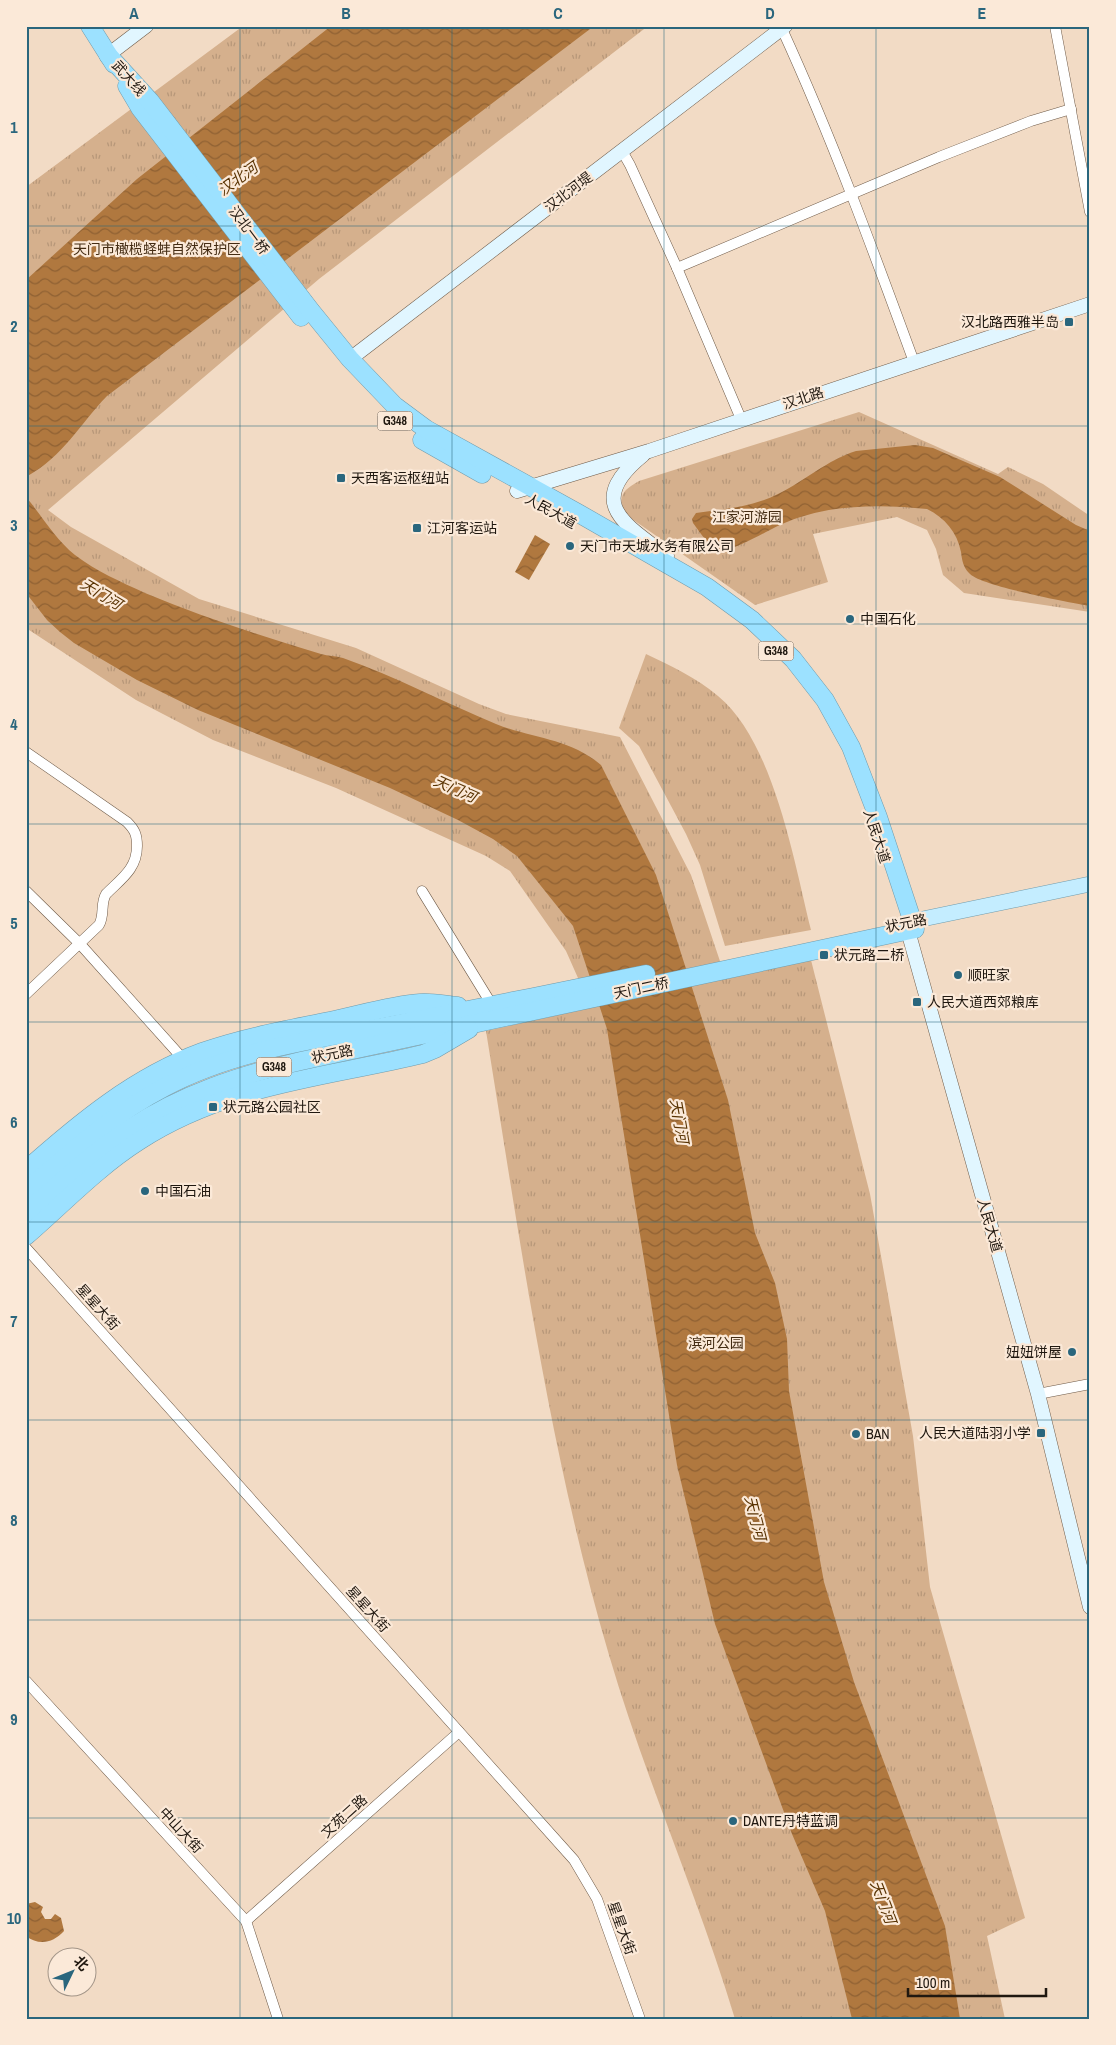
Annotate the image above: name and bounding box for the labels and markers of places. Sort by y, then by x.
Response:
place label: 汉北路西雅半岛 [961,313,1059,331]
marker: 汉北路西雅半岛 [1063,316,1075,328]
place label: 天西客运枢纽站 [351,469,449,487]
marker: 天西客运枢纽站 [335,472,347,484]
place label: 江河客运站 [427,519,497,537]
marker: 江河客运站 [411,522,423,534]
place label: 天门市天城水务有限公司 [580,537,734,555]
marker: 天门市天城水务有限公司 [564,540,576,552]
place label: 中国石化 [860,610,916,628]
marker: 中国石化 [844,613,856,625]
place label: 状元路二桥 [834,946,904,964]
marker: 状元路二桥 [818,949,830,961]
place label: 顺旺家 [968,966,1010,984]
marker: 顺旺家 [952,969,964,981]
place label: 人民大道西郊粮库 [927,993,1039,1011]
marker: 人民大道西郊粮库 [911,996,923,1008]
place label: 状元路公园社区 [223,1098,321,1116]
marker: 状元路公园社区 [207,1101,219,1113]
place label: 中国石油 [155,1182,211,1200]
marker: 中国石油 [139,1185,151,1197]
place label: 妞妞饼屋 [1006,1343,1062,1361]
marker: 妞妞饼屋 [1066,1346,1078,1358]
place label: 人民大道陆羽小学 [919,1424,1031,1442]
place label: BAN [866,1425,890,1443]
marker: 人民大道陆羽小学 [1035,1427,1047,1439]
marker: BAN [850,1428,862,1440]
place label: DANTE丹特蓝调 [743,1812,838,1830]
marker: DANTE丹特蓝调 [727,1815,739,1827]

